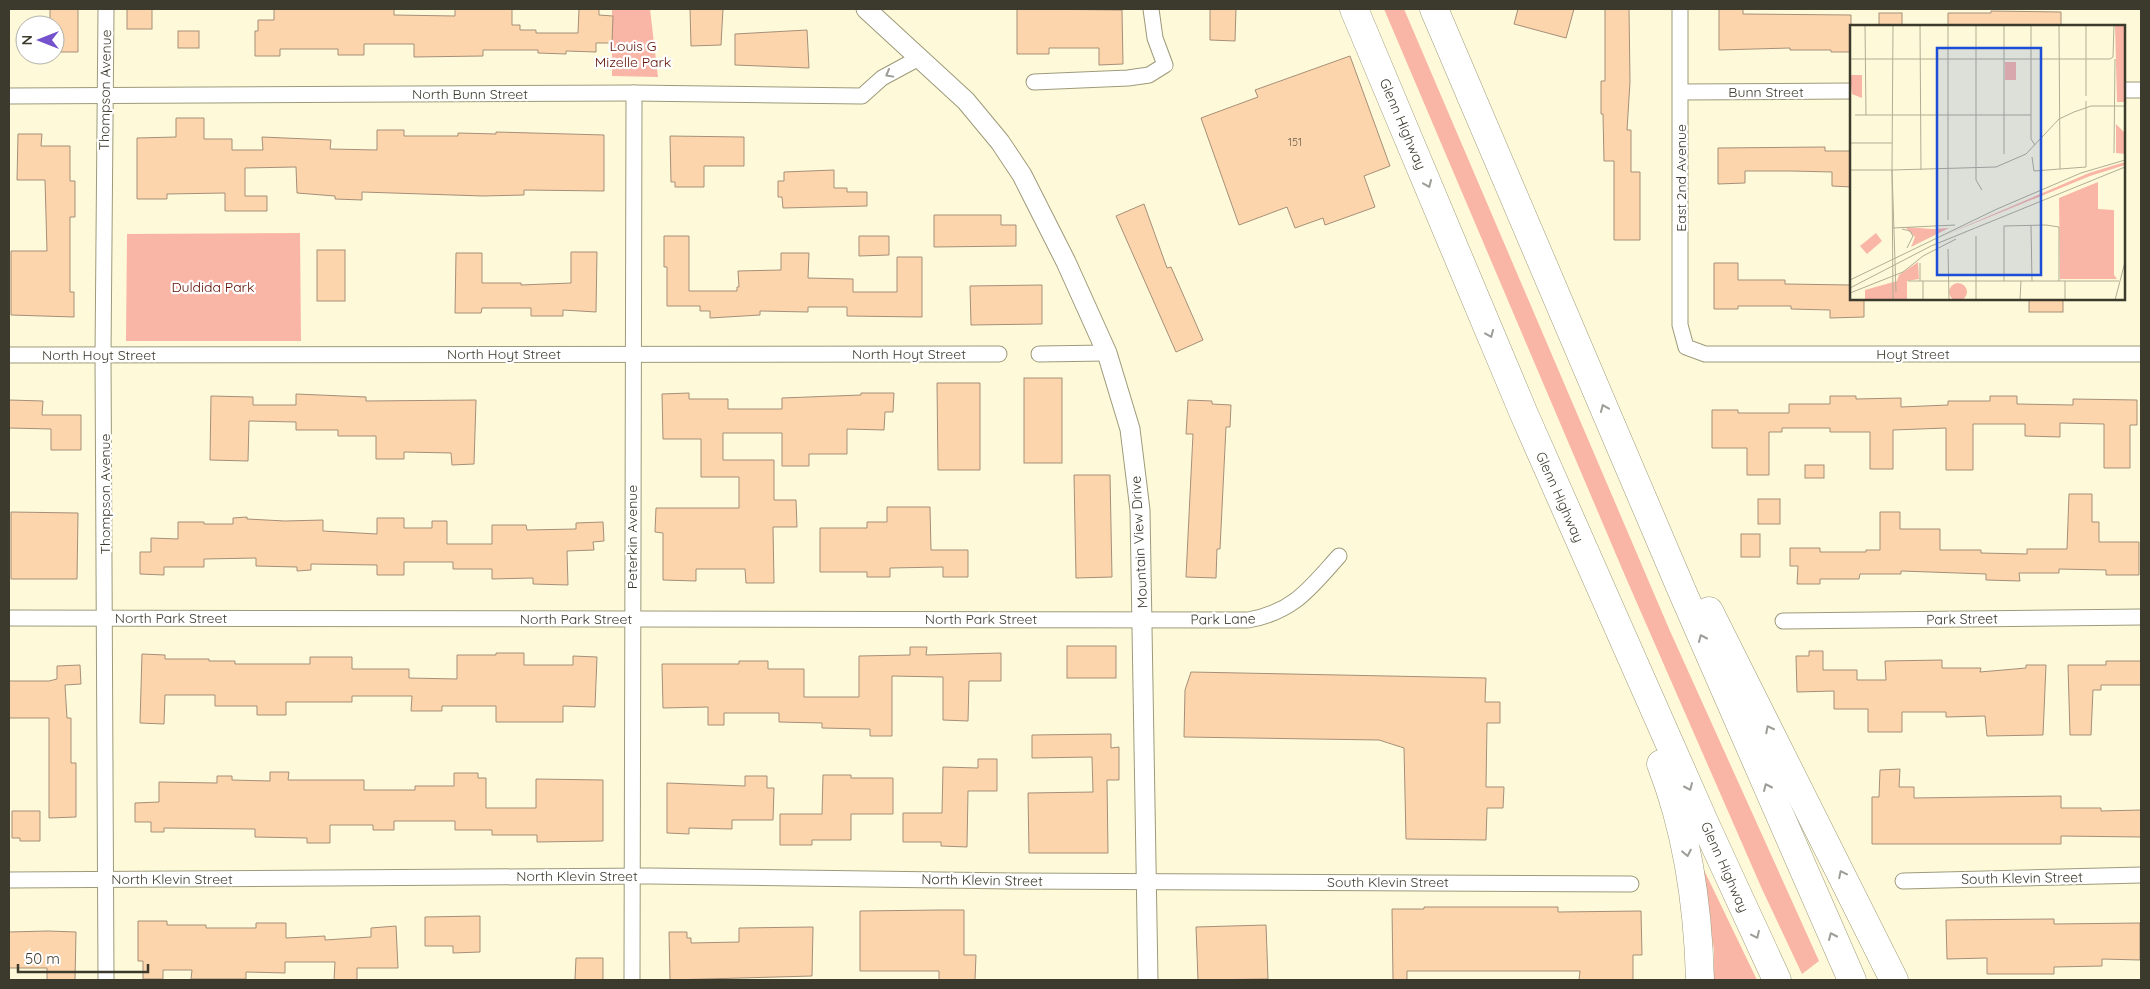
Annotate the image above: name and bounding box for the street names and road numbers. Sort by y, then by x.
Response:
street label: Thompson Avenue [95,29,115,151]
street label: Glenn Highway [1376,76,1430,172]
street label: Bunn Street [1728,83,1804,101]
street label: North Bunn Street [412,85,528,103]
street label: East 2nd Avenue [1672,124,1690,232]
street label: North Hoyt Street [447,345,561,363]
street label: North Hoyt Street [852,345,966,363]
street label: Hoyt Street [1876,345,1950,363]
street label: North Hoyt Street [42,346,156,364]
street label: Thompson Avenue [96,433,114,554]
street label: Glenn Highway [1532,449,1588,545]
street label: Mountain View Drive [1127,475,1151,609]
street label: Peterkin Avenue [623,485,641,589]
street label: North Park Street [115,609,227,627]
street label: Park Lane [1190,609,1256,629]
street label: Park Street [1926,609,1998,629]
street label: North Park Street [520,610,632,628]
street label: North Park Street [925,610,1037,628]
street label: Glenn Highway [1697,819,1753,915]
street label: North Klevin Street [516,867,638,885]
street label: South Klevin Street [1961,868,2083,888]
street label: North Klevin Street [111,870,233,888]
street label: North Klevin Street [921,870,1043,890]
street label: South Klevin Street [1327,873,1449,891]

